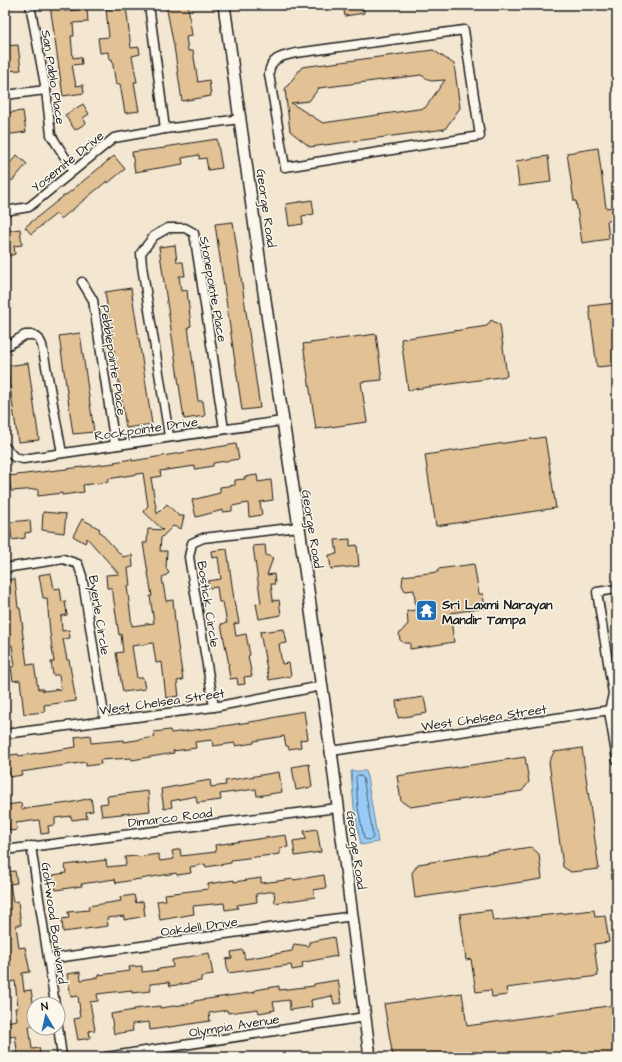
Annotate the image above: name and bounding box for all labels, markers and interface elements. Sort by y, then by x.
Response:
street label: San Pablo Place [37,29,69,126]
street label: Yosemite Drive [27,127,108,197]
street label: George Road [251,168,280,249]
street label: Stonepointe Place [195,235,231,344]
street label: Pebblepointe Place [95,304,131,417]
street label: Rockpointe Drive [93,413,199,445]
street label: George Road [296,489,327,570]
street label: Bostick Circle [192,560,224,649]
street label: Byerle Circle [83,574,114,656]
place label: Sri Laxmi Narayan Mandir Tampa [441,596,553,630]
temple icon: Sri Laxmi Narayan Mandir Tampa [413,598,439,624]
street label: West Chelsea Street [98,684,227,720]
street label: West Chelsea Street [420,700,549,736]
street label: Dimarco Road [127,804,214,832]
street label: George Road [341,810,370,891]
street label: Golfwood Boulevard [37,861,71,985]
street label: Oakdell Drive [159,913,239,941]
north arrow [26,996,66,1036]
text: N [40,999,49,1015]
street label: Olympia Avenue [188,1010,281,1043]

